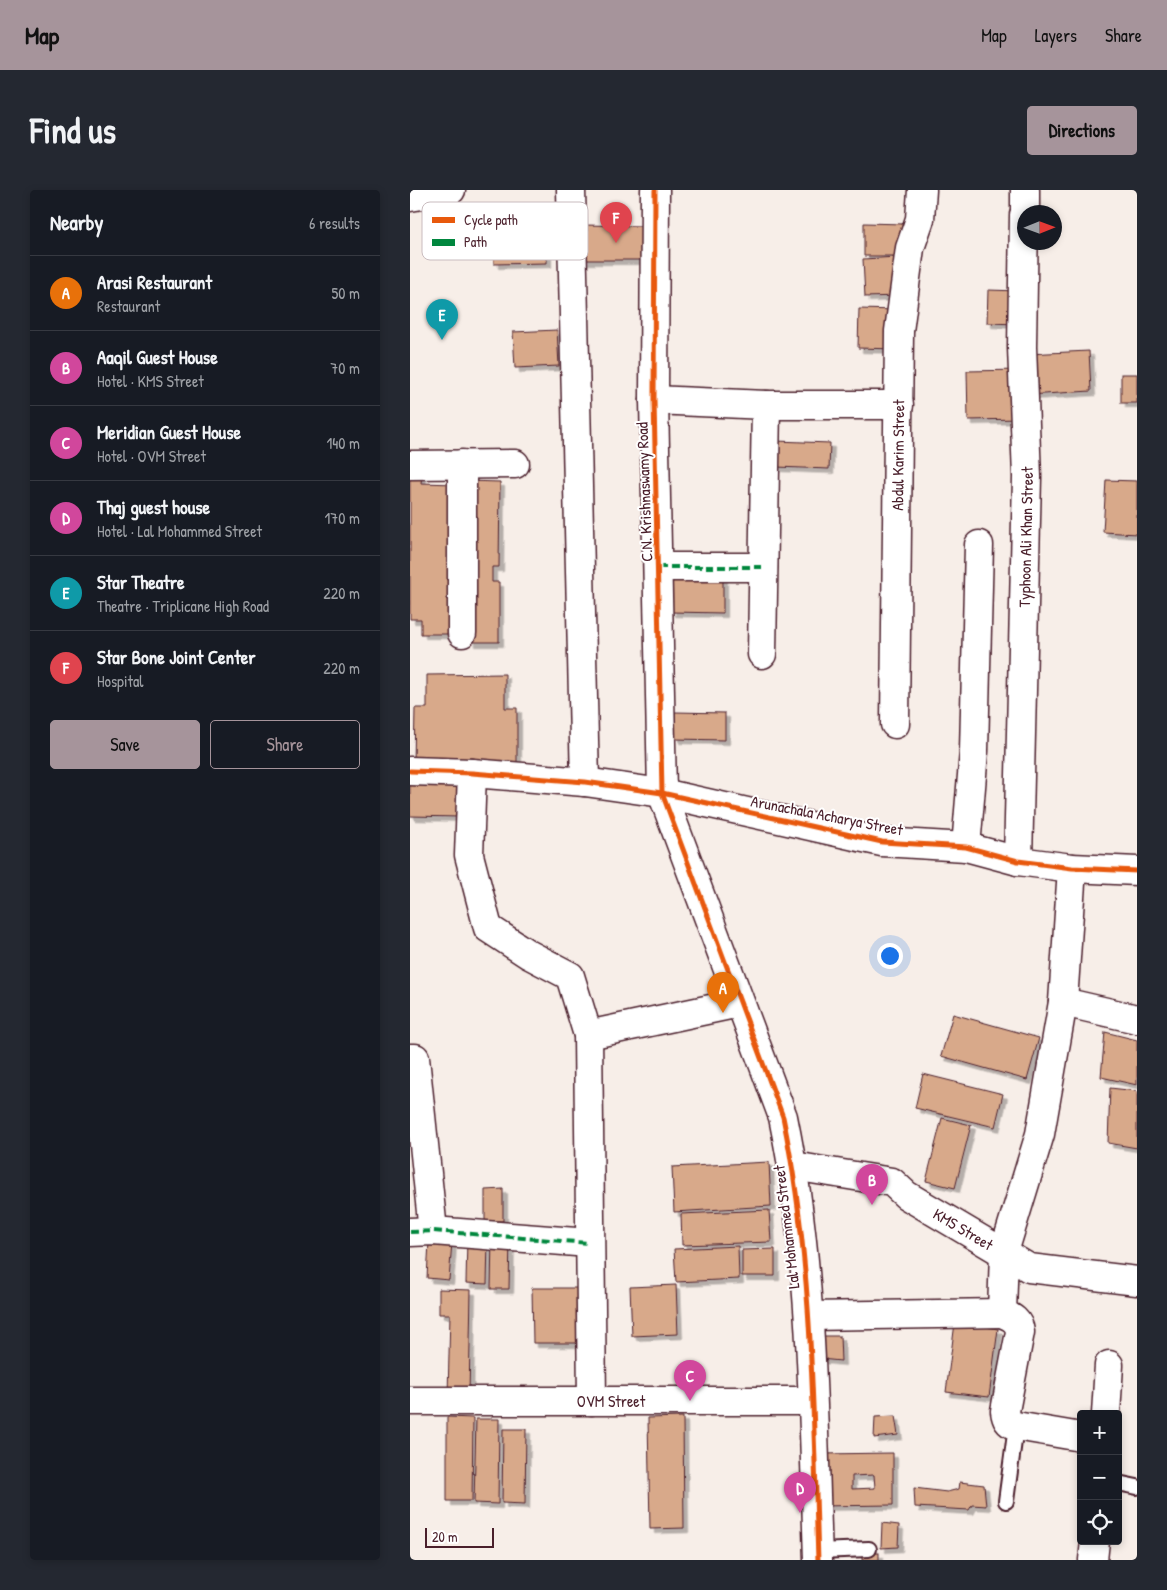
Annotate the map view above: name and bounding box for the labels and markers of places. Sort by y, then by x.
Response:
pin: F [600,202,632,243]
pin: E [426,299,458,340]
pin: A [707,972,739,1013]
pin: B [856,1164,888,1205]
pin: C [674,1360,706,1401]
pin: D [784,1472,816,1513]

